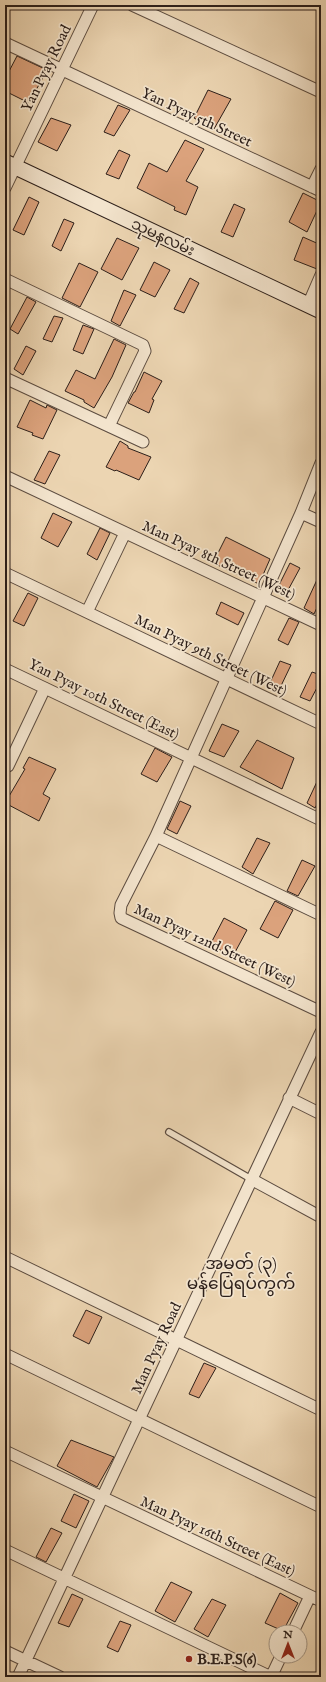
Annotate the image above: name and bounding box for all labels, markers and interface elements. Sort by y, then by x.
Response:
street label: Yan Pyay Road [17,21,76,115]
street label: Yan Pyay 5th Street [139,84,255,151]
street label: သုမနလမ်း [127,214,198,262]
street label: Man Pyay 8th Street (West) [139,517,299,604]
street label: Man Pyay 9th Street (West) [131,610,290,701]
street label: Yan Pyay 10th Street (East) [25,655,182,744]
street label: Man Pyay 12nd Street (West) [131,900,299,991]
district label: အမှတ် (၃) မန်ပြေရပ်ကွက် [187,1252,295,1297]
street label: Man Pyay Road [127,1298,186,1397]
street label: Man Pyay 16th Street (East) [137,1492,298,1581]
north arrow [268,1624,308,1664]
text: N [282,1628,293,1642]
place label: B.E.P.S(6) [197,1650,257,1669]
marker: B.E.P.S(6) [184,1654,194,1664]

